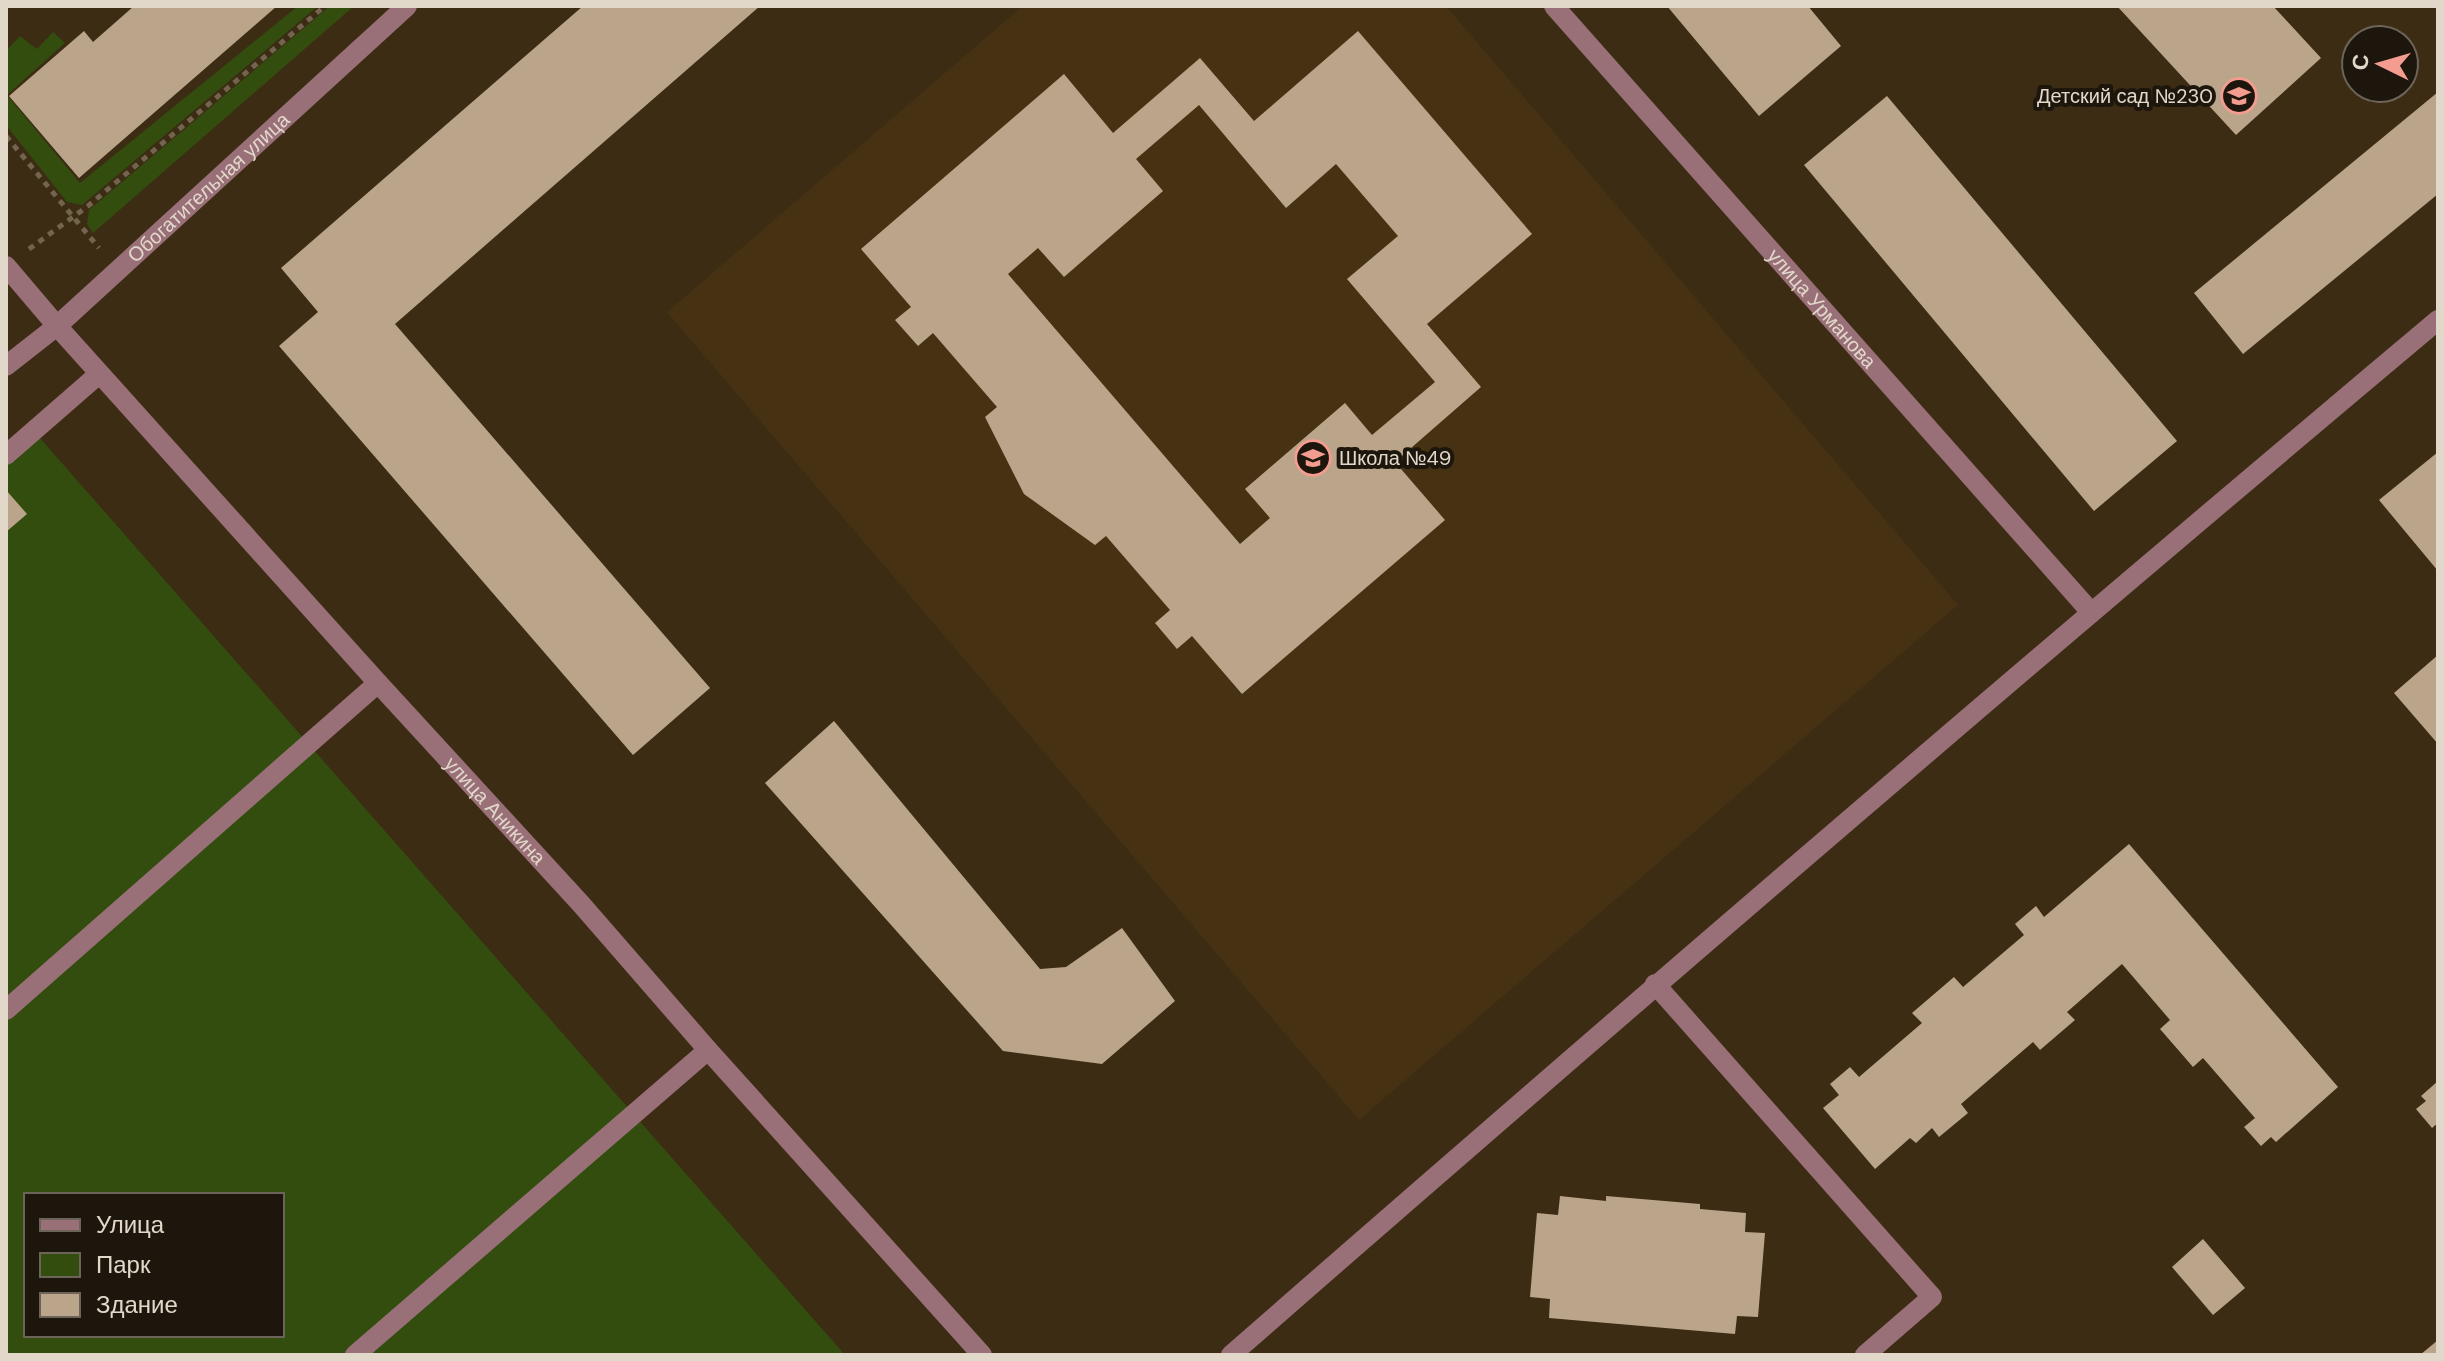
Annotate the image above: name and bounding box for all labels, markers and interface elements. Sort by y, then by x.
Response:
north arrow [2340,24,2420,104]
text: С [2345,53,2376,71]
school or university icon: Детский сад №230 [2220,77,2258,115]
place label: Детский сад №230 [2037,83,2213,109]
street label: Обогатительная улица [122,106,296,268]
street label: улица Урманова [1762,243,1883,374]
school or university icon: Школа №49 [1294,439,1332,477]
place label: Школа №49 [1339,445,1451,471]
street label: улица Аникина [439,751,552,871]
legend [24,1193,284,1337]
text: Улица [96,1209,165,1240]
text: Парк [96,1249,151,1280]
text: Здание [96,1289,178,1320]

